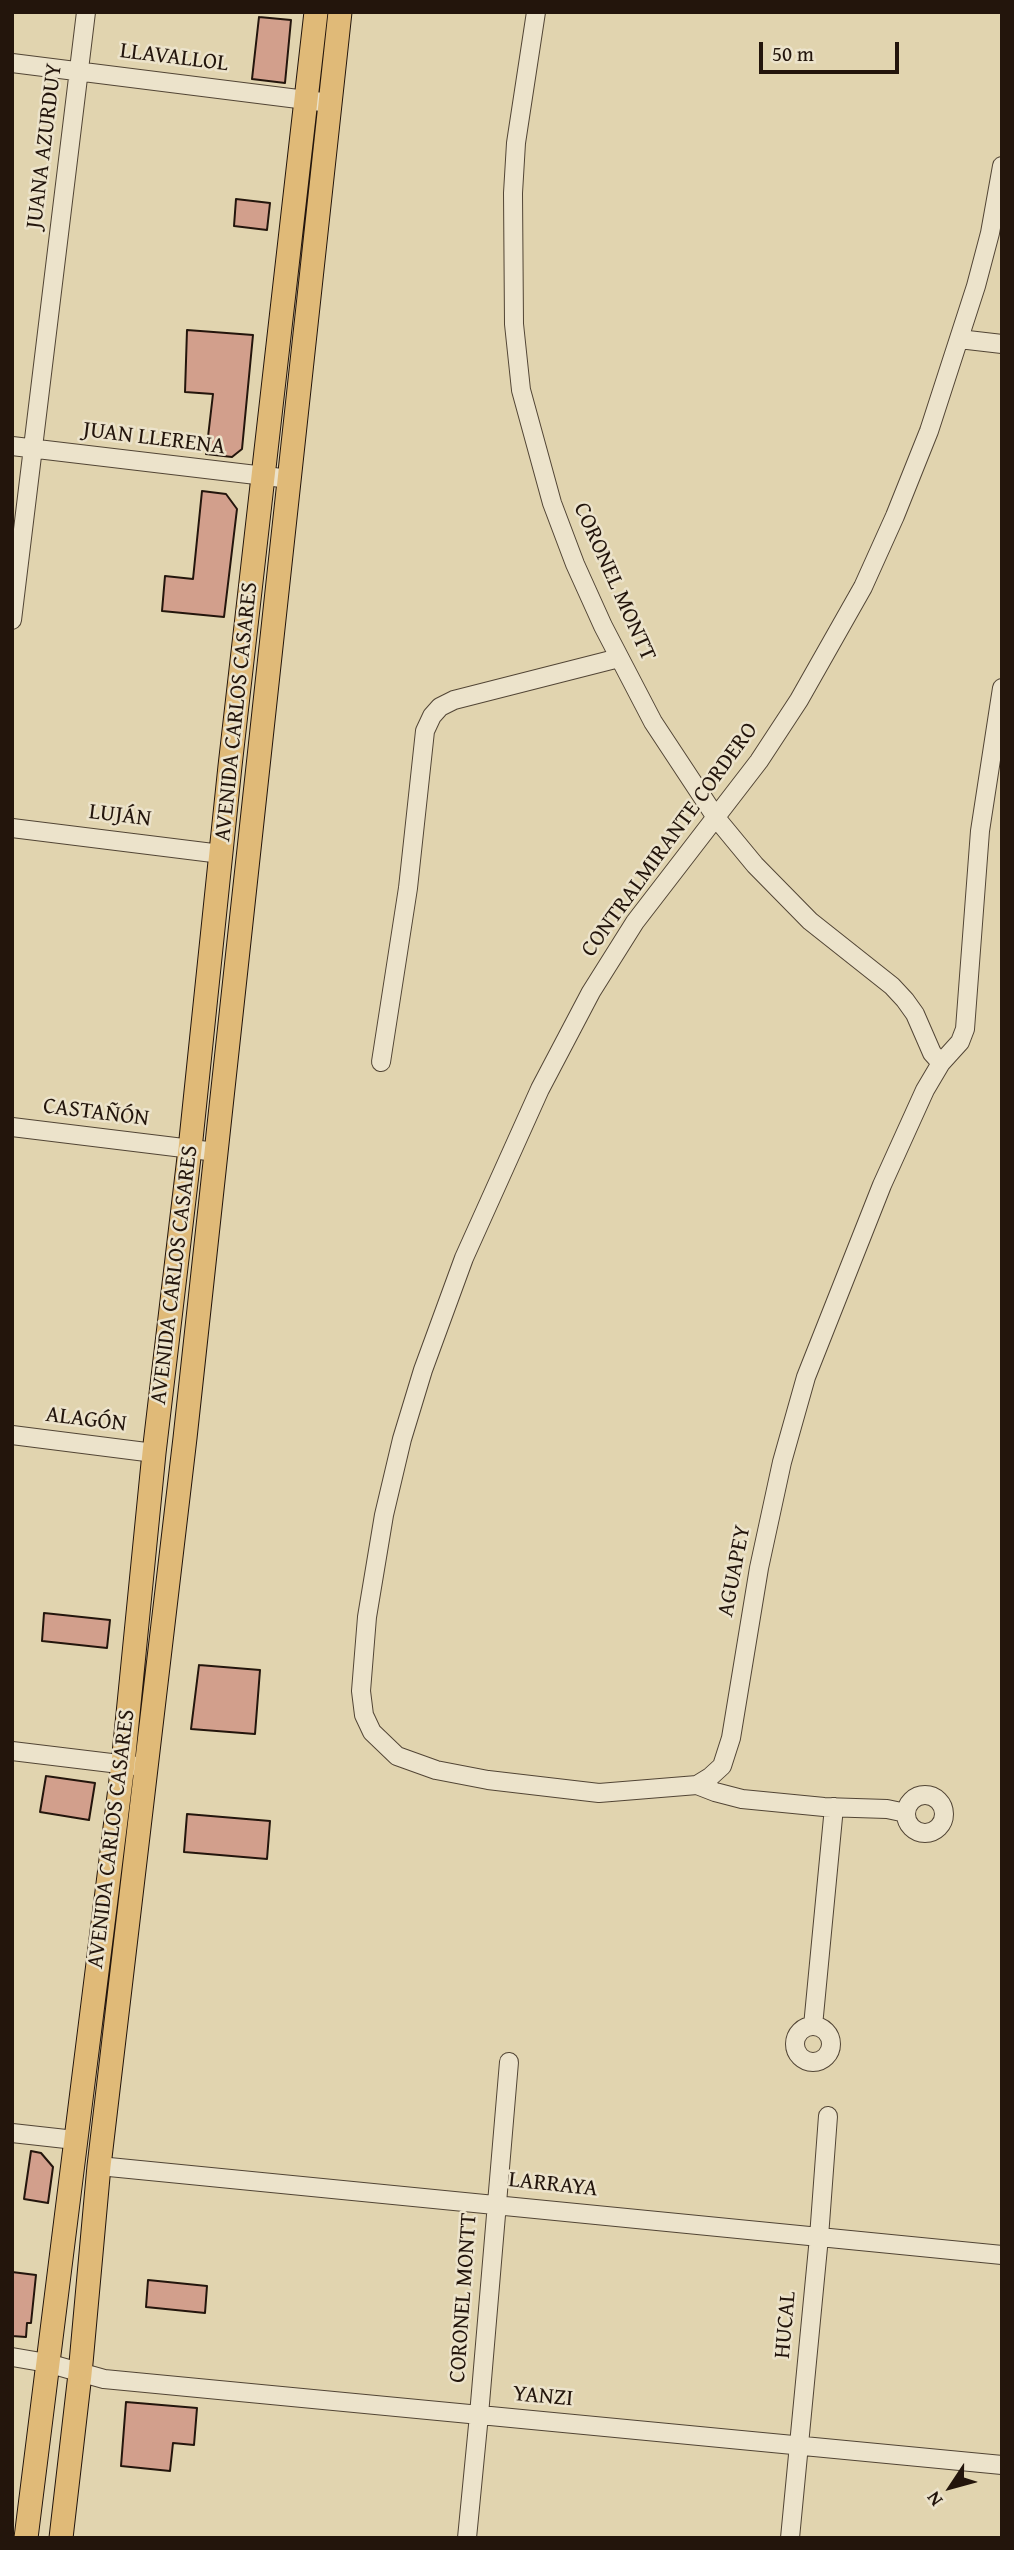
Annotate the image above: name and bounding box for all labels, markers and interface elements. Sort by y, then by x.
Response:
scale bar [762,28,902,72]
street label: LLAVALLOL [118,38,230,78]
text: 50 m [772,38,814,69]
street label: JUANA AZURDUY [21,62,69,230]
street label: JUAN LLERENA [81,417,227,461]
street label: CORONEL MONTT [567,499,661,665]
street label: AVENIDA CARLOS CASARES [210,581,264,843]
street label: CONTRALMIRANTE CORDERO [576,717,764,963]
street label: LUJÁN [87,798,153,834]
street label: CASTAÑÓN [41,1093,151,1133]
street label: AVENIDA CARLOS CASARES [145,1144,205,1406]
street label: ALAGÓN [44,1401,128,1439]
street label: AGUAPEY [713,1523,757,1619]
street label: AVENIDA CARLOS CASARES [82,1708,142,1970]
street label: LARRAYA [507,2167,599,2203]
street label: CORONEL MONTT [444,2212,484,2384]
street label: HUCAL [769,2290,803,2360]
street label: YANZI [512,2381,574,2413]
north arrow [916,2452,986,2522]
text: N [919,2486,949,2513]

